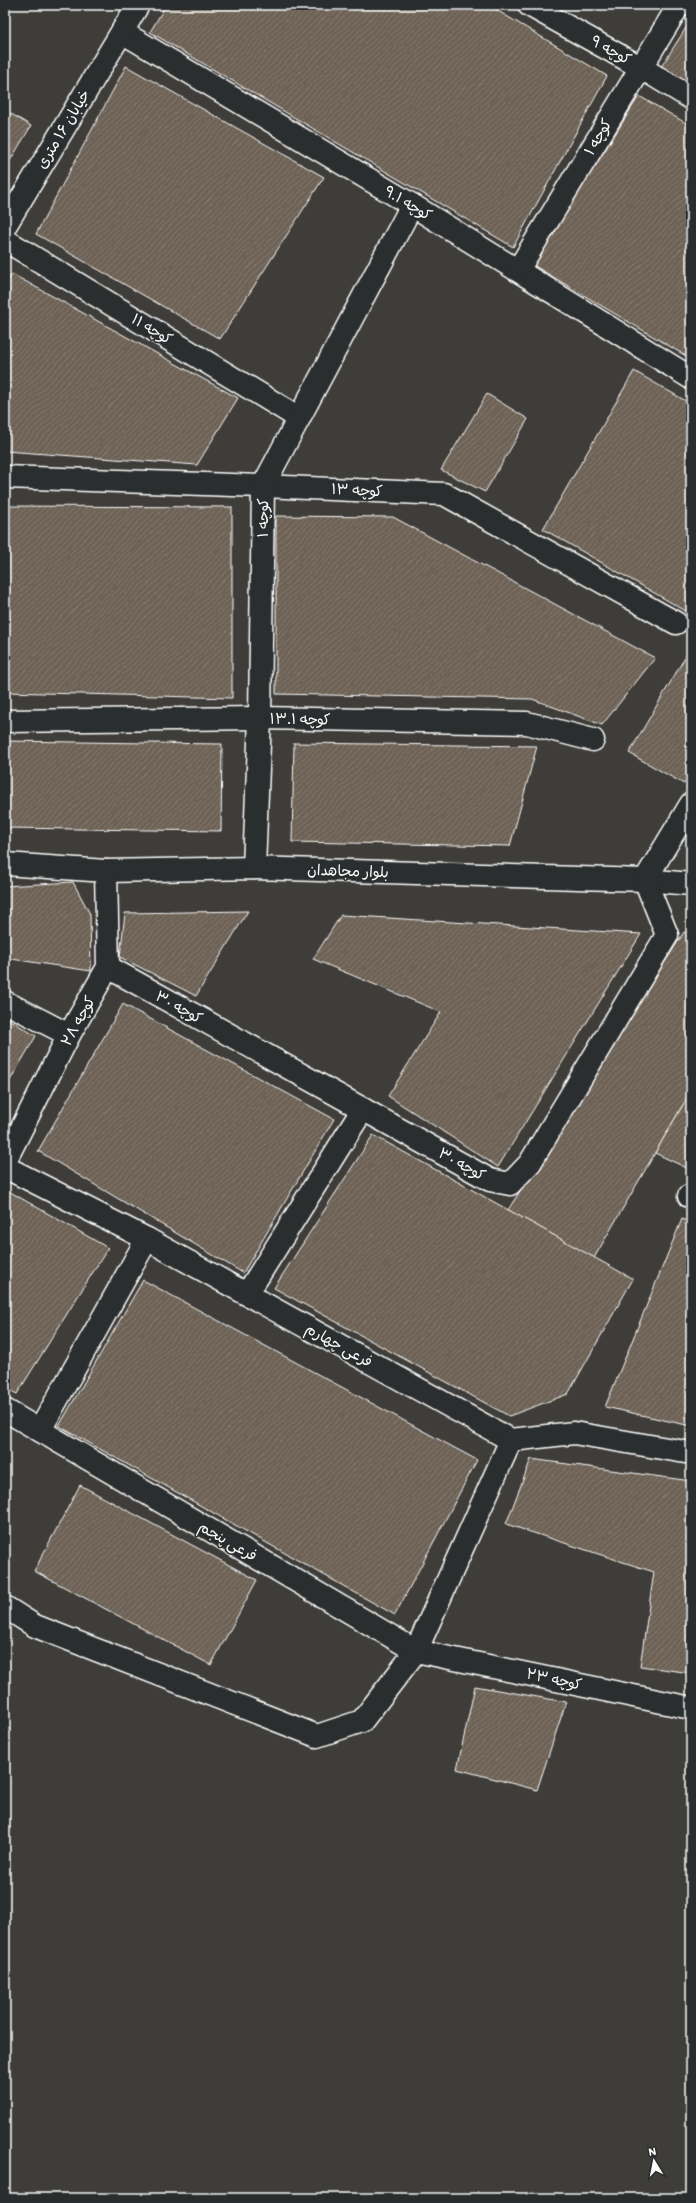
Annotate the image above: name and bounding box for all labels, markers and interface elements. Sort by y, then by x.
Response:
street label: کوچه ۹ [587,32,634,69]
street label: خیابان ۱۶ متری [32,86,94,172]
street label: کوچه ۱ [580,115,617,159]
street label: کوچه ۹.۱ [380,182,435,225]
street label: کوچه ۱۱ [128,310,176,349]
street label: کوچه ۱۳ [331,480,383,501]
street label: کوچه ۱ [254,498,273,538]
street label: کوچه ۱۳.۱ [269,709,331,730]
street label: بلوار مجاهدان [307,861,389,881]
street label: کوچه ۳۰ [152,987,206,1028]
street label: کوچه ۲۸ [57,993,100,1050]
street label: کوچه ۳۰ [435,1144,489,1185]
street label: فرعی چهارم [301,1319,376,1373]
street label: فرعی پنجم [194,1517,260,1568]
street label: کوچه ۲۳ [524,1664,583,1695]
north arrow [634,2141,674,2181]
text: N [648,2145,657,2159]

